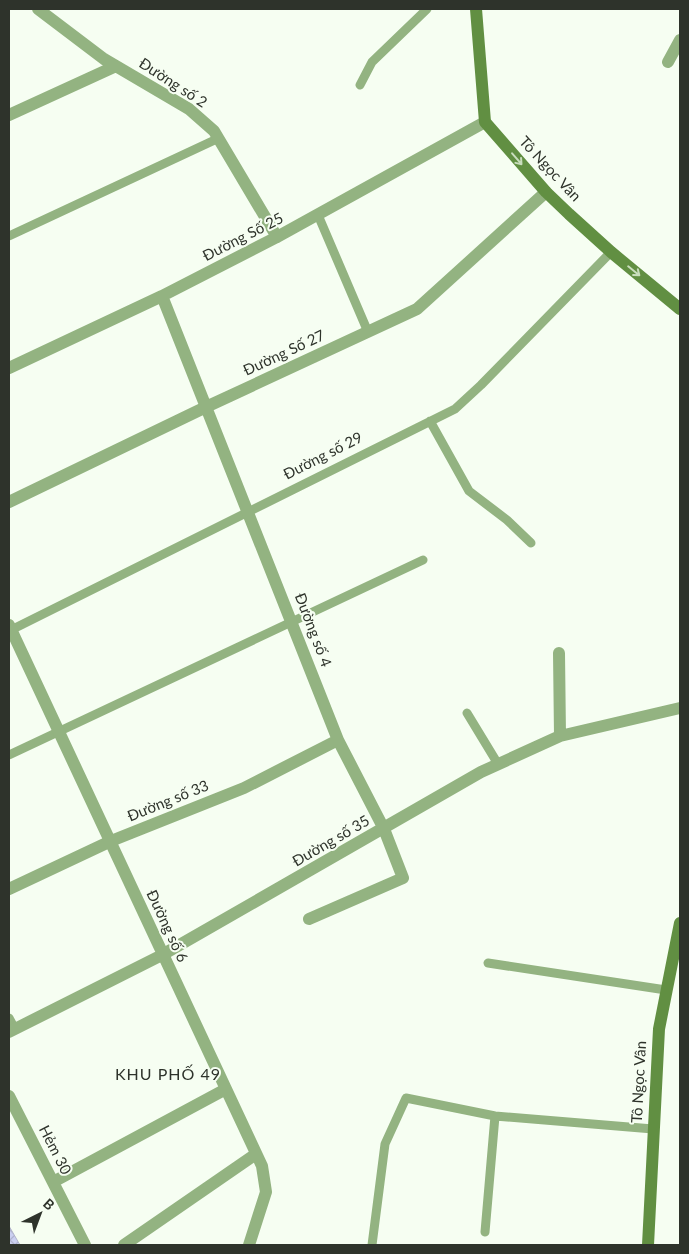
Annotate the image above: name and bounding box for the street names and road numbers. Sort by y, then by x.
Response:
street label: Đường số 2 [136,53,211,111]
street label: Tô Ngọc Vân [516,132,585,205]
street label: Đường Số 25 [199,208,286,264]
street label: Đường Số 27 [240,325,327,379]
street label: Đường số 29 [280,428,365,483]
street label: Đường số 4 [292,590,336,669]
street label: Đường số 33 [124,776,211,825]
street label: Đường số 35 [289,811,372,869]
street label: Đường số 6 [143,887,193,965]
street label: Tô Ngọc Vân [627,1040,649,1123]
street label: Hẻm 30 [36,1122,76,1177]

